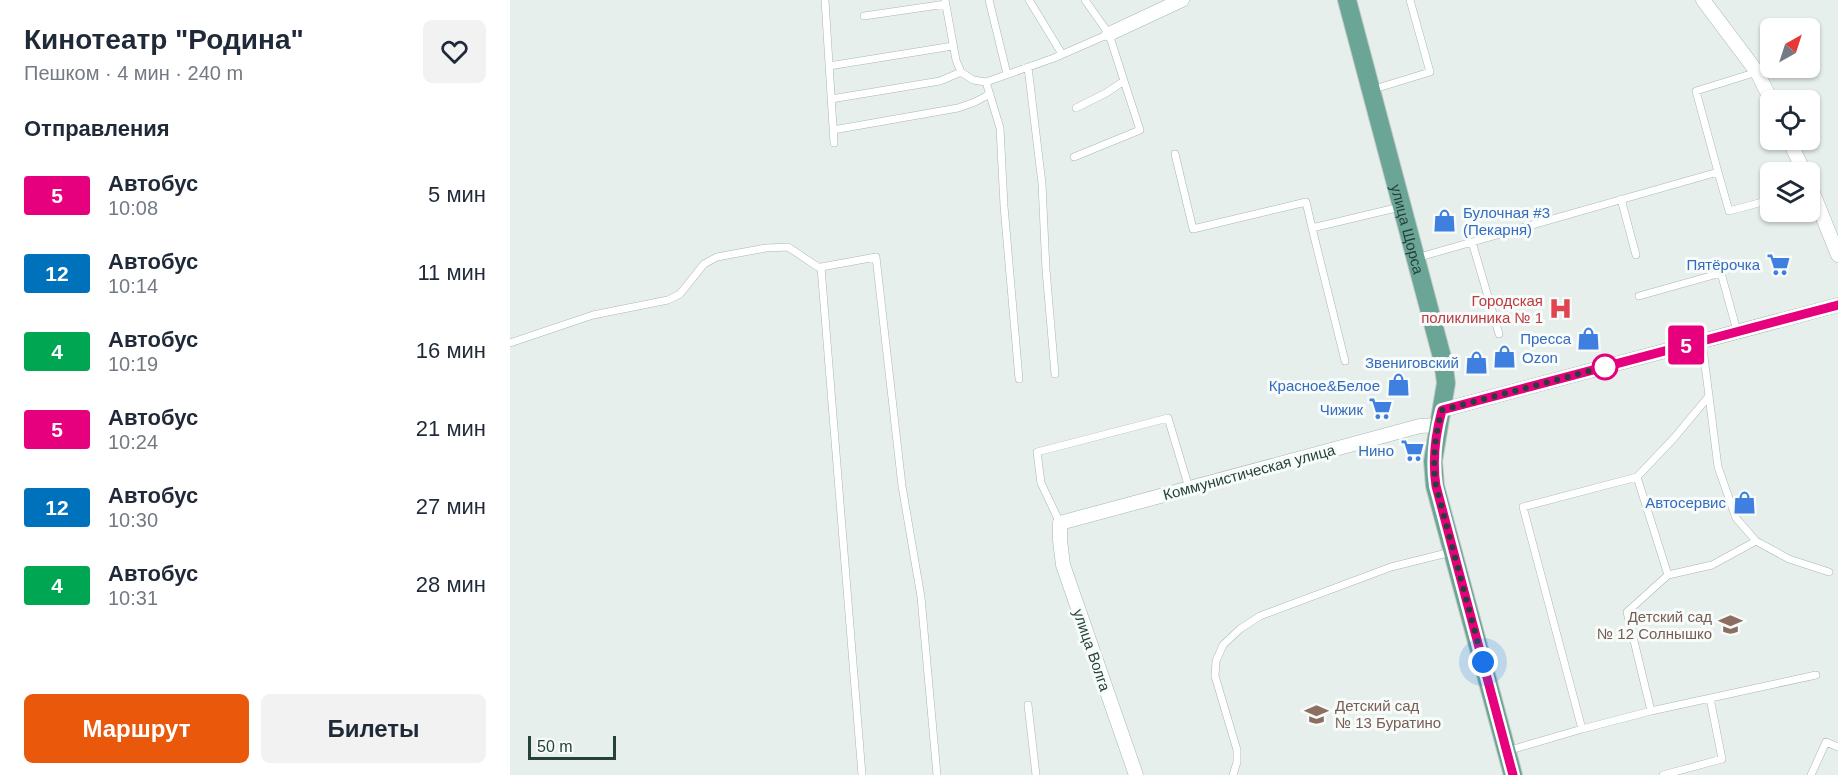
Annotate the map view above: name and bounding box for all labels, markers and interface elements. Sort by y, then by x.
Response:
north arrow [1760,18,1820,78]
map controls [1760,18,1820,222]
button: heart [423,20,486,83]
text: Кинотеатр "Родина" [24,24,304,55]
text: Пешком · 4 мин · 240 m [24,62,243,84]
button: locate [1760,90,1820,150]
text: Отправления [24,116,170,141]
button: layers [1760,162,1820,222]
text: Автобус [108,171,198,196]
text: 5 мин [428,182,486,207]
street label: улица Щорса [1388,182,1428,276]
text: 5 [51,184,63,207]
text: 10:08 [108,197,158,219]
place label: Булочная #3 (Пекарня) [1463,204,1550,238]
shop icon: Булочная #3 (Пекарня) [1432,208,1458,234]
text: Автобус [108,249,198,274]
supermarket icon: Пятёрочка [1765,251,1791,277]
place label: Пятёрочка [1686,256,1761,273]
text: 11 мин [417,260,486,285]
text: 12 [45,262,69,285]
text: 10:14 [108,275,158,297]
place label: Городская поликлиника № 1 [1421,292,1543,326]
hospital icon: Городская поликлиника № 1 [1548,296,1574,322]
shop icon: Пресса [1576,325,1602,351]
line badge: 5 [1666,326,1706,364]
text: Автобус [108,327,198,352]
place label: Пресса [1520,330,1572,347]
text: 5 [1680,334,1692,357]
text: 16 мин [416,338,486,363]
text: 4 [51,340,63,363]
shop icon: Ozon [1491,344,1517,370]
shop icon: Звениговский [1464,349,1490,375]
place label: Ozon [1522,349,1558,366]
text: 10:19 [108,353,158,375]
place label: Звениговский [1365,354,1459,371]
unlabelled marker [1592,354,1618,380]
shop icon: Красное&Белое [1385,372,1411,398]
place label: Красное&Белое [1269,377,1380,394]
supermarket icon: Чижик [1368,396,1394,422]
place label: Чижик [1320,401,1363,418]
text: Автобус [108,405,198,430]
text: 21 мин [416,416,486,441]
text: 5 [51,418,63,441]
text: 10:24 [108,431,158,453]
supermarket icon: Нино [1399,437,1425,463]
street label: Коммунистическая улица [1161,441,1337,503]
place label: Нино [1358,442,1394,459]
text: Автобус [108,483,198,508]
shop icon: Автосервис [1731,489,1757,515]
text: 27 мин [416,494,486,519]
place label: Автосервис [1645,494,1726,511]
text: 12 [45,496,69,519]
text: 10:30 [108,509,158,531]
text: Автобус [108,561,198,586]
text: 28 мин [416,572,486,597]
text: 4 [51,574,63,597]
text: 10:31 [108,587,158,609]
street label: улица Волга [1070,607,1114,694]
place label: Детский сад № 12 Солнышко [1597,608,1712,642]
school or university icon: Детский сад № 12 Солнышко [1717,612,1743,638]
your location [1468,647,1498,677]
button: Маршрут [24,694,249,763]
button: Билеты [261,694,486,763]
place label: Детский сад № 13 Буратино [1335,697,1441,731]
school or university icon: Детский сад № 13 Буратино [1304,701,1330,727]
scale bar [528,733,616,760]
text: 50 m [537,738,573,755]

